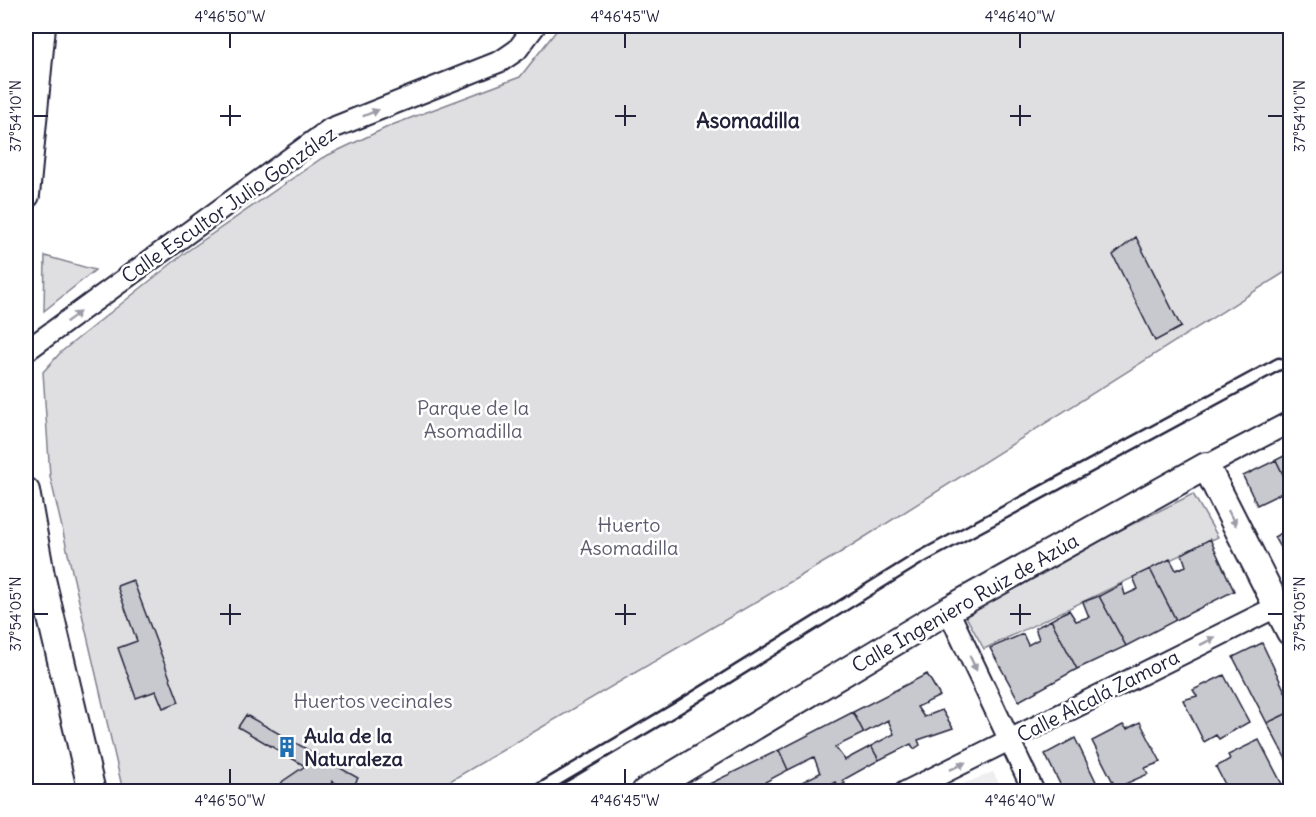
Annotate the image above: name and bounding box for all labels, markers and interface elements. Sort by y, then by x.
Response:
text: 4°46'50"W [195,7,266,26]
text: 4°46'45"W [590,7,660,26]
text: 4°46'40"W [985,7,1056,26]
text: 37°54'10"N [6,80,25,152]
text: 37°54'10"N [1290,80,1309,152]
district label: Asomadilla [696,107,800,134]
one-way arrow [363,108,381,118]
street label: Calle Escultor Julio González [116,121,341,288]
one-way arrow [64,311,80,323]
park label: Parque de la Asomadilla [417,395,529,443]
one-way arrow [1227,509,1237,527]
park label: Huerto Asomadilla [580,512,678,560]
street label: Calle Ingeniero Ruiz de Azúa [847,527,1083,678]
text: 37°54'05"N [6,576,25,652]
text: 37°54'05"N [1290,576,1309,652]
one-way arrow [1199,637,1216,646]
street label: Calle Alcalá Zamora [1012,644,1183,747]
one-way arrow [968,655,977,672]
park label: Huertos vecinales [293,688,453,713]
place label: Aula de la Naturaleza [304,723,404,771]
building icon: Aula de la Naturaleza [275,735,299,759]
one-way arrow [949,761,967,771]
text: 4°46'50"W [195,791,266,810]
text: 4°46'45"W [590,791,660,810]
text: 4°46'40"W [985,791,1056,810]

